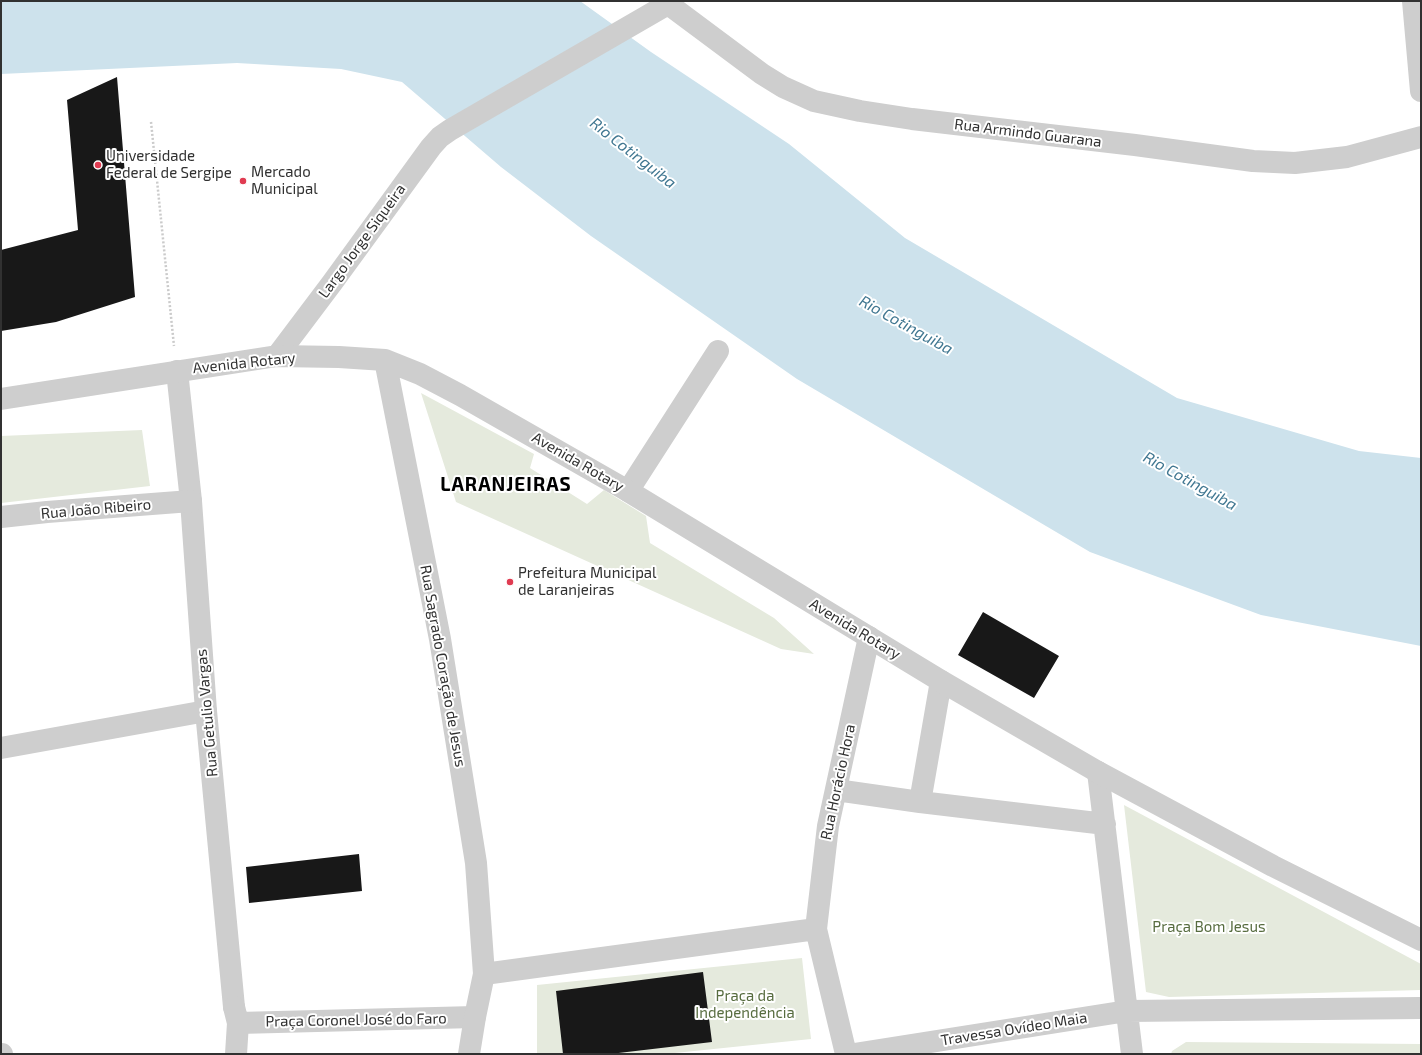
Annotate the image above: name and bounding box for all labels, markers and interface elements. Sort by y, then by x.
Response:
water label: Rio Cotinguiba [586,113,680,193]
street label: Rua Armindo Guarana [953,115,1103,151]
place label: Universidade Federal de Sergipe [106,147,232,182]
marker: Universidade Federal de Sergipe [93,160,103,170]
place label: Mercado Municipal [251,163,318,198]
marker: Mercado Municipal [238,176,248,186]
street label: Largo Jorge Siqueira [315,180,409,302]
water label: Rio Cotinguiba [856,291,956,359]
street label: Avenida Rotary [192,349,296,377]
street label: Avenida Rotary [529,428,627,496]
water label: Rio Cotinguiba [1140,447,1240,515]
district label: LARANJEIRAS [440,474,572,496]
street label: Rua João Ribeiro [40,495,152,523]
street label: Rua Sagrado Coração de Jesus [416,564,470,768]
place label: Prefeitura Municipal de Laranjeiras [518,564,657,599]
marker: Prefeitura Municipal de Laranjeiras [505,577,515,587]
street label: Avenida Rotary [806,595,904,663]
street label: Rua Getulio Vargas [192,648,222,778]
street label: Rua Horácio Hora [817,722,859,842]
park label: Praça Bom Jesus [1152,918,1266,936]
park label: Praça da Independência [695,987,795,1022]
street label: Praça Coronel José do Faro [265,1009,447,1031]
street label: Travessa Ovídeo Maia [940,1009,1088,1049]

